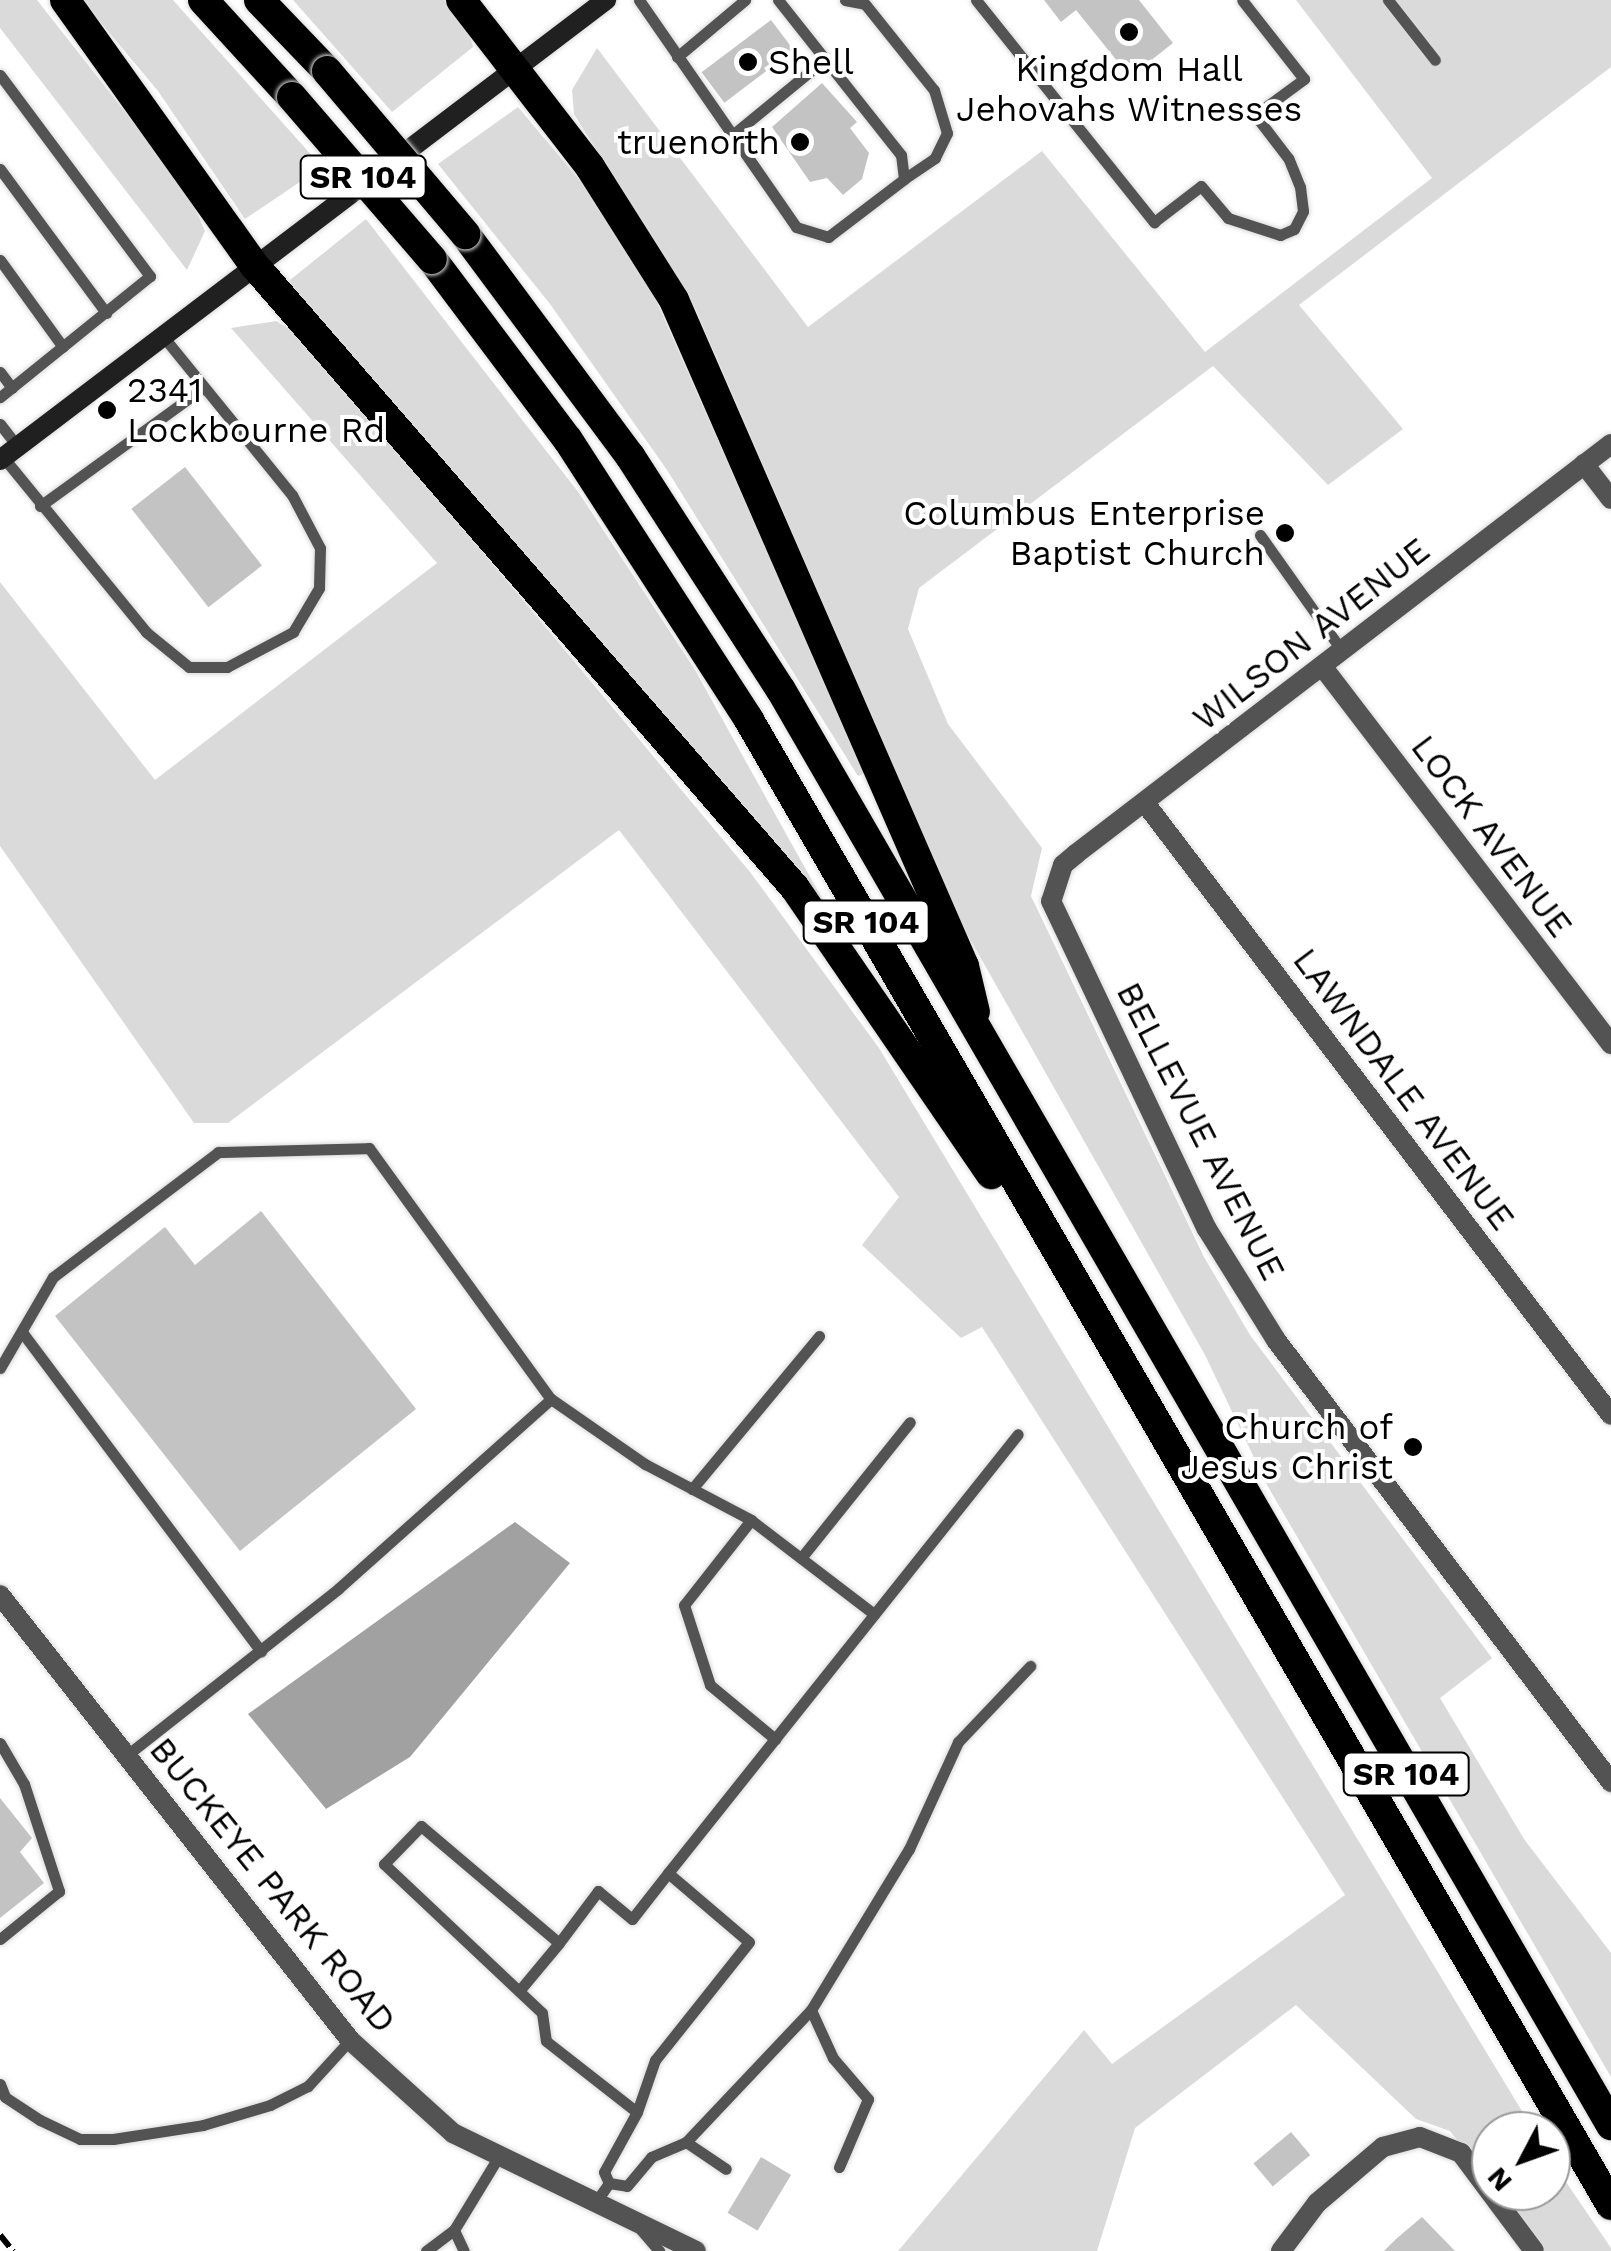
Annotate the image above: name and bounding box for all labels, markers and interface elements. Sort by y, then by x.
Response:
marker: Kingdom Hall Jehovahs Witnesses [1118,21,1140,43]
place label: Shell [768,41,854,83]
place label: Kingdom Hall Jehovahs Witnesses [956,48,1302,130]
marker: Shell [737,51,759,73]
place label: truenorth [617,121,780,163]
marker: truenorth [789,131,811,153]
road number: SR 104 [298,150,428,204]
place label: 2341 Lockbourne Rd [127,369,385,451]
marker: 2341 Lockbourne Rd [96,399,118,421]
place label: Columbus Enterprise Baptist Church [903,492,1265,574]
marker: Columbus Enterprise Baptist Church [1274,522,1296,544]
street label: WILSON AVENUE [1184,528,1438,740]
street label: LOCK AVENUE [1402,726,1582,946]
road number: SR 104 [801,895,931,949]
street label: LAWNDALE AVENUE [1284,939,1524,1239]
street label: BELLEVUE AVENUE [1107,974,1295,1288]
place label: Church of Jesus Christ [1180,1406,1393,1488]
marker: Church of Jesus Christ [1402,1436,1424,1458]
street label: BUCKEYE PARK ROAD [141,1729,405,2041]
road number: SR 104 [1341,1747,1471,1801]
north arrow [1471,2111,1571,2211]
text: N [1480,2161,1519,2198]

